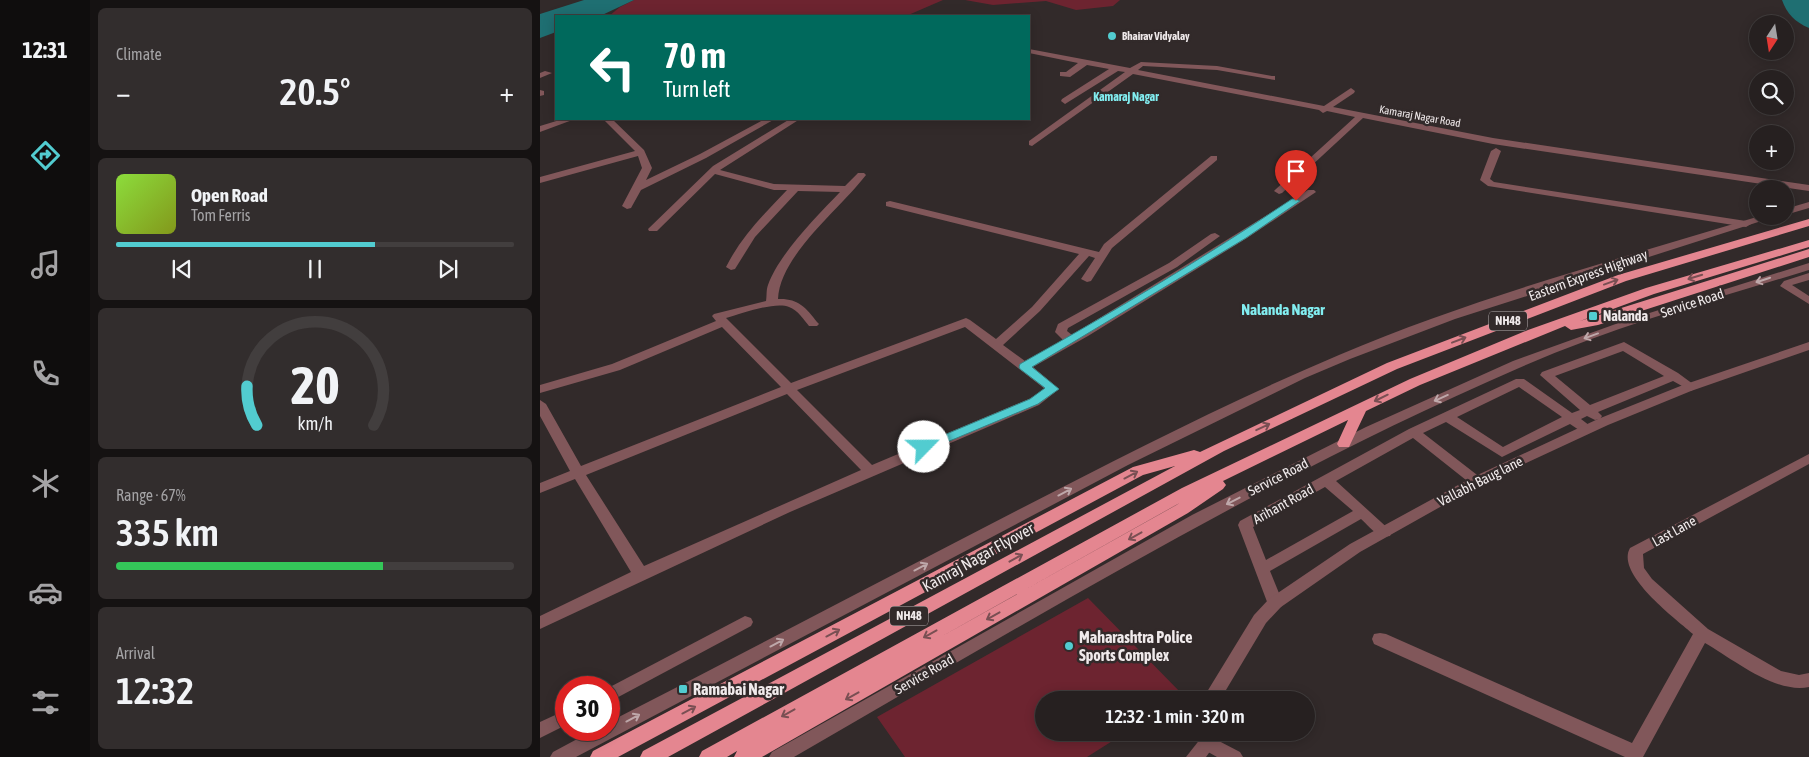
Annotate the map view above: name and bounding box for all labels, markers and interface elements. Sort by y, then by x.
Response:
north arrow [1749,15,1794,60]
map controls [1749,15,1794,225]
marker: Bhairav Vidyalay [1106,30,1118,42]
place label: Bhairav Vidyalay [1122,30,1190,42]
icon: left [580,35,645,100]
text: 70 m [663,35,726,75]
text: 12:31 [22,37,68,63]
text: Climate [116,45,162,63]
text: 20.5° [280,70,350,113]
button: search [1749,70,1794,115]
text: − [116,76,131,108]
text: + [499,76,514,108]
text: Turn left [663,76,730,102]
district label: Kamaraj Nagar [1093,90,1159,104]
street label: Kamaraj Nagar Road [1378,103,1462,129]
button: + [1749,125,1794,170]
icon: directions [28,138,63,173]
pin [1275,150,1317,201]
icon: arrive [1282,157,1310,185]
button: − [1749,180,1794,225]
text: Open Road [191,184,268,206]
text: Tom Ferris [191,206,250,224]
street label: Eastern Express Highway [1526,246,1650,304]
icon: music [28,247,63,282]
icon: previous [168,255,196,283]
icon: pause [301,255,329,283]
icon: next [434,255,462,283]
one-way arrow [1688,273,1704,283]
one-way arrow [1755,276,1771,286]
one-way arrow [1603,277,1618,286]
street label: Service Road [1658,285,1726,321]
district label: Nalanda Nagar [1241,301,1325,318]
place label: Nalanda [1603,308,1648,324]
marker: Nalanda [1587,310,1599,322]
road number: NH48 [1489,312,1527,331]
one-way arrow [1584,332,1600,341]
one-way arrow [1451,335,1466,344]
text: 20 [291,355,339,415]
icon: phone [28,356,63,391]
one-way arrow [1374,394,1389,404]
one-way arrow [1434,394,1449,403]
text: km/h [297,413,333,434]
position arrow [897,420,949,472]
one-way arrow [1255,422,1270,431]
street label: Vallabh Baug lane [1435,453,1525,509]
street label: Service Road [1245,455,1311,499]
icon: climate [28,466,63,501]
one-way arrow [1123,470,1138,479]
street label: Arihant Road [1250,481,1316,527]
text: Range · 67% [116,486,186,504]
one-way arrow [1058,487,1073,497]
one-way arrow [1226,497,1241,506]
text: 335 km [116,511,219,554]
street label: Last Lane [1649,512,1699,550]
street label: Kamraj Nagar Flyover [919,519,1038,596]
one-way arrow [1127,531,1142,541]
one-way arrow [1008,553,1023,562]
one-way arrow [914,562,929,572]
icon: car [28,575,63,610]
road number: NH48 [890,606,928,626]
one-way arrow [986,611,1001,621]
one-way arrow [825,628,840,637]
place label: Maharashtra Police Sports Complex [1079,628,1193,664]
one-way arrow [924,630,938,640]
one-way arrow [770,638,785,648]
marker: Maharashtra Police Sports Complex [1063,640,1075,652]
text: Arrival [116,644,155,662]
street label: Service Road [892,651,956,697]
text: 12:32 [116,669,194,712]
speed limit sign: 30 [555,676,620,741]
place label: Ramabai Nagar [693,680,784,698]
marker: Ramabai Nagar [677,683,689,695]
icon: filters [28,685,63,720]
one-way arrow [844,691,859,701]
one-way arrow [682,704,696,714]
text: 12:32 · 1 min · 320 m [1105,705,1245,727]
one-way arrow [782,709,796,719]
one-way arrow [626,713,641,723]

